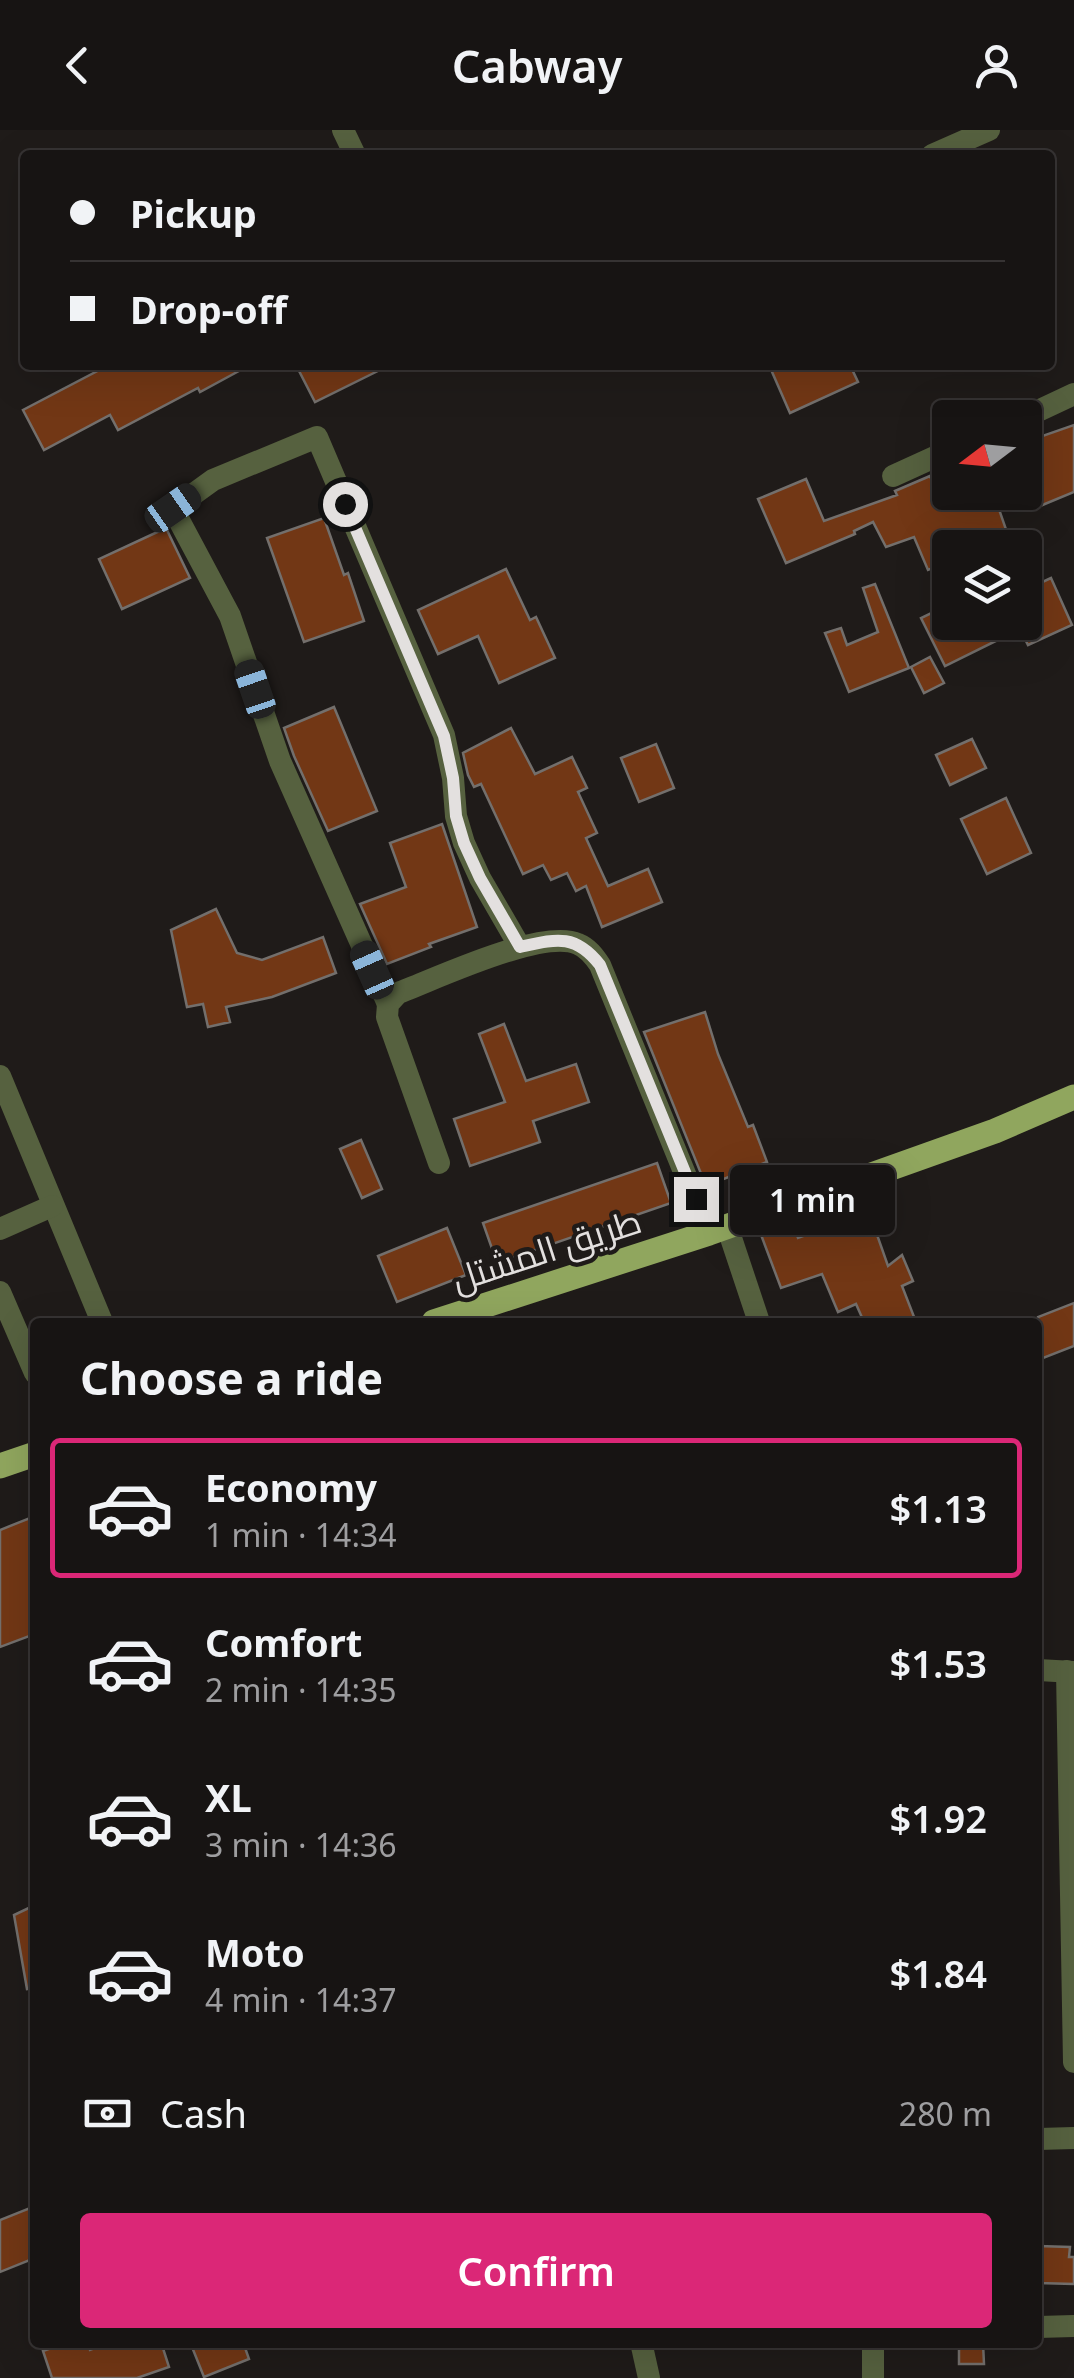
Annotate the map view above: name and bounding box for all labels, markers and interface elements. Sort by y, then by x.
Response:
text: Cabway [452,35,622,96]
icon: back [50,38,105,93]
icon: person [969,38,1024,93]
text: Pickup [130,187,257,239]
text: Drop-off [130,283,287,335]
north arrow [932,400,1042,510]
map controls [932,400,1042,640]
car [140,479,206,537]
route start [323,482,368,527]
button: layers [932,530,1042,640]
car [231,656,279,722]
car [346,936,398,1004]
callout: 1 min [731,1164,896,1234]
route end [674,1177,719,1222]
text: 1 min [769,1178,856,1221]
street label: طريق المشتل [445,1196,647,1302]
text: Choose a ride [80,1347,383,1408]
text: Economy [205,1461,377,1513]
icon: car [85,1463,175,1553]
text: $1.13 [890,1482,987,1534]
text: 1 min · 14:34 [205,1513,397,1556]
text: Comfort [205,1616,362,1668]
icon: car [85,1618,175,1708]
text: $1.53 [890,1637,987,1689]
text: 2 min · 14:35 [205,1668,397,1711]
text: XL [205,1771,252,1823]
icon: car [85,1773,175,1863]
text: $1.92 [890,1792,987,1844]
text: 3 min · 14:36 [205,1823,397,1866]
text: Moto [205,1926,305,1978]
icon: car [85,1928,175,2018]
text: $1.84 [890,1947,987,1999]
text: 4 min · 14:37 [205,1978,397,2021]
icon: cash [80,2086,135,2141]
text: Cash [160,2087,247,2139]
text: 280 m [899,2092,992,2135]
button: Confirm [80,2213,992,2328]

